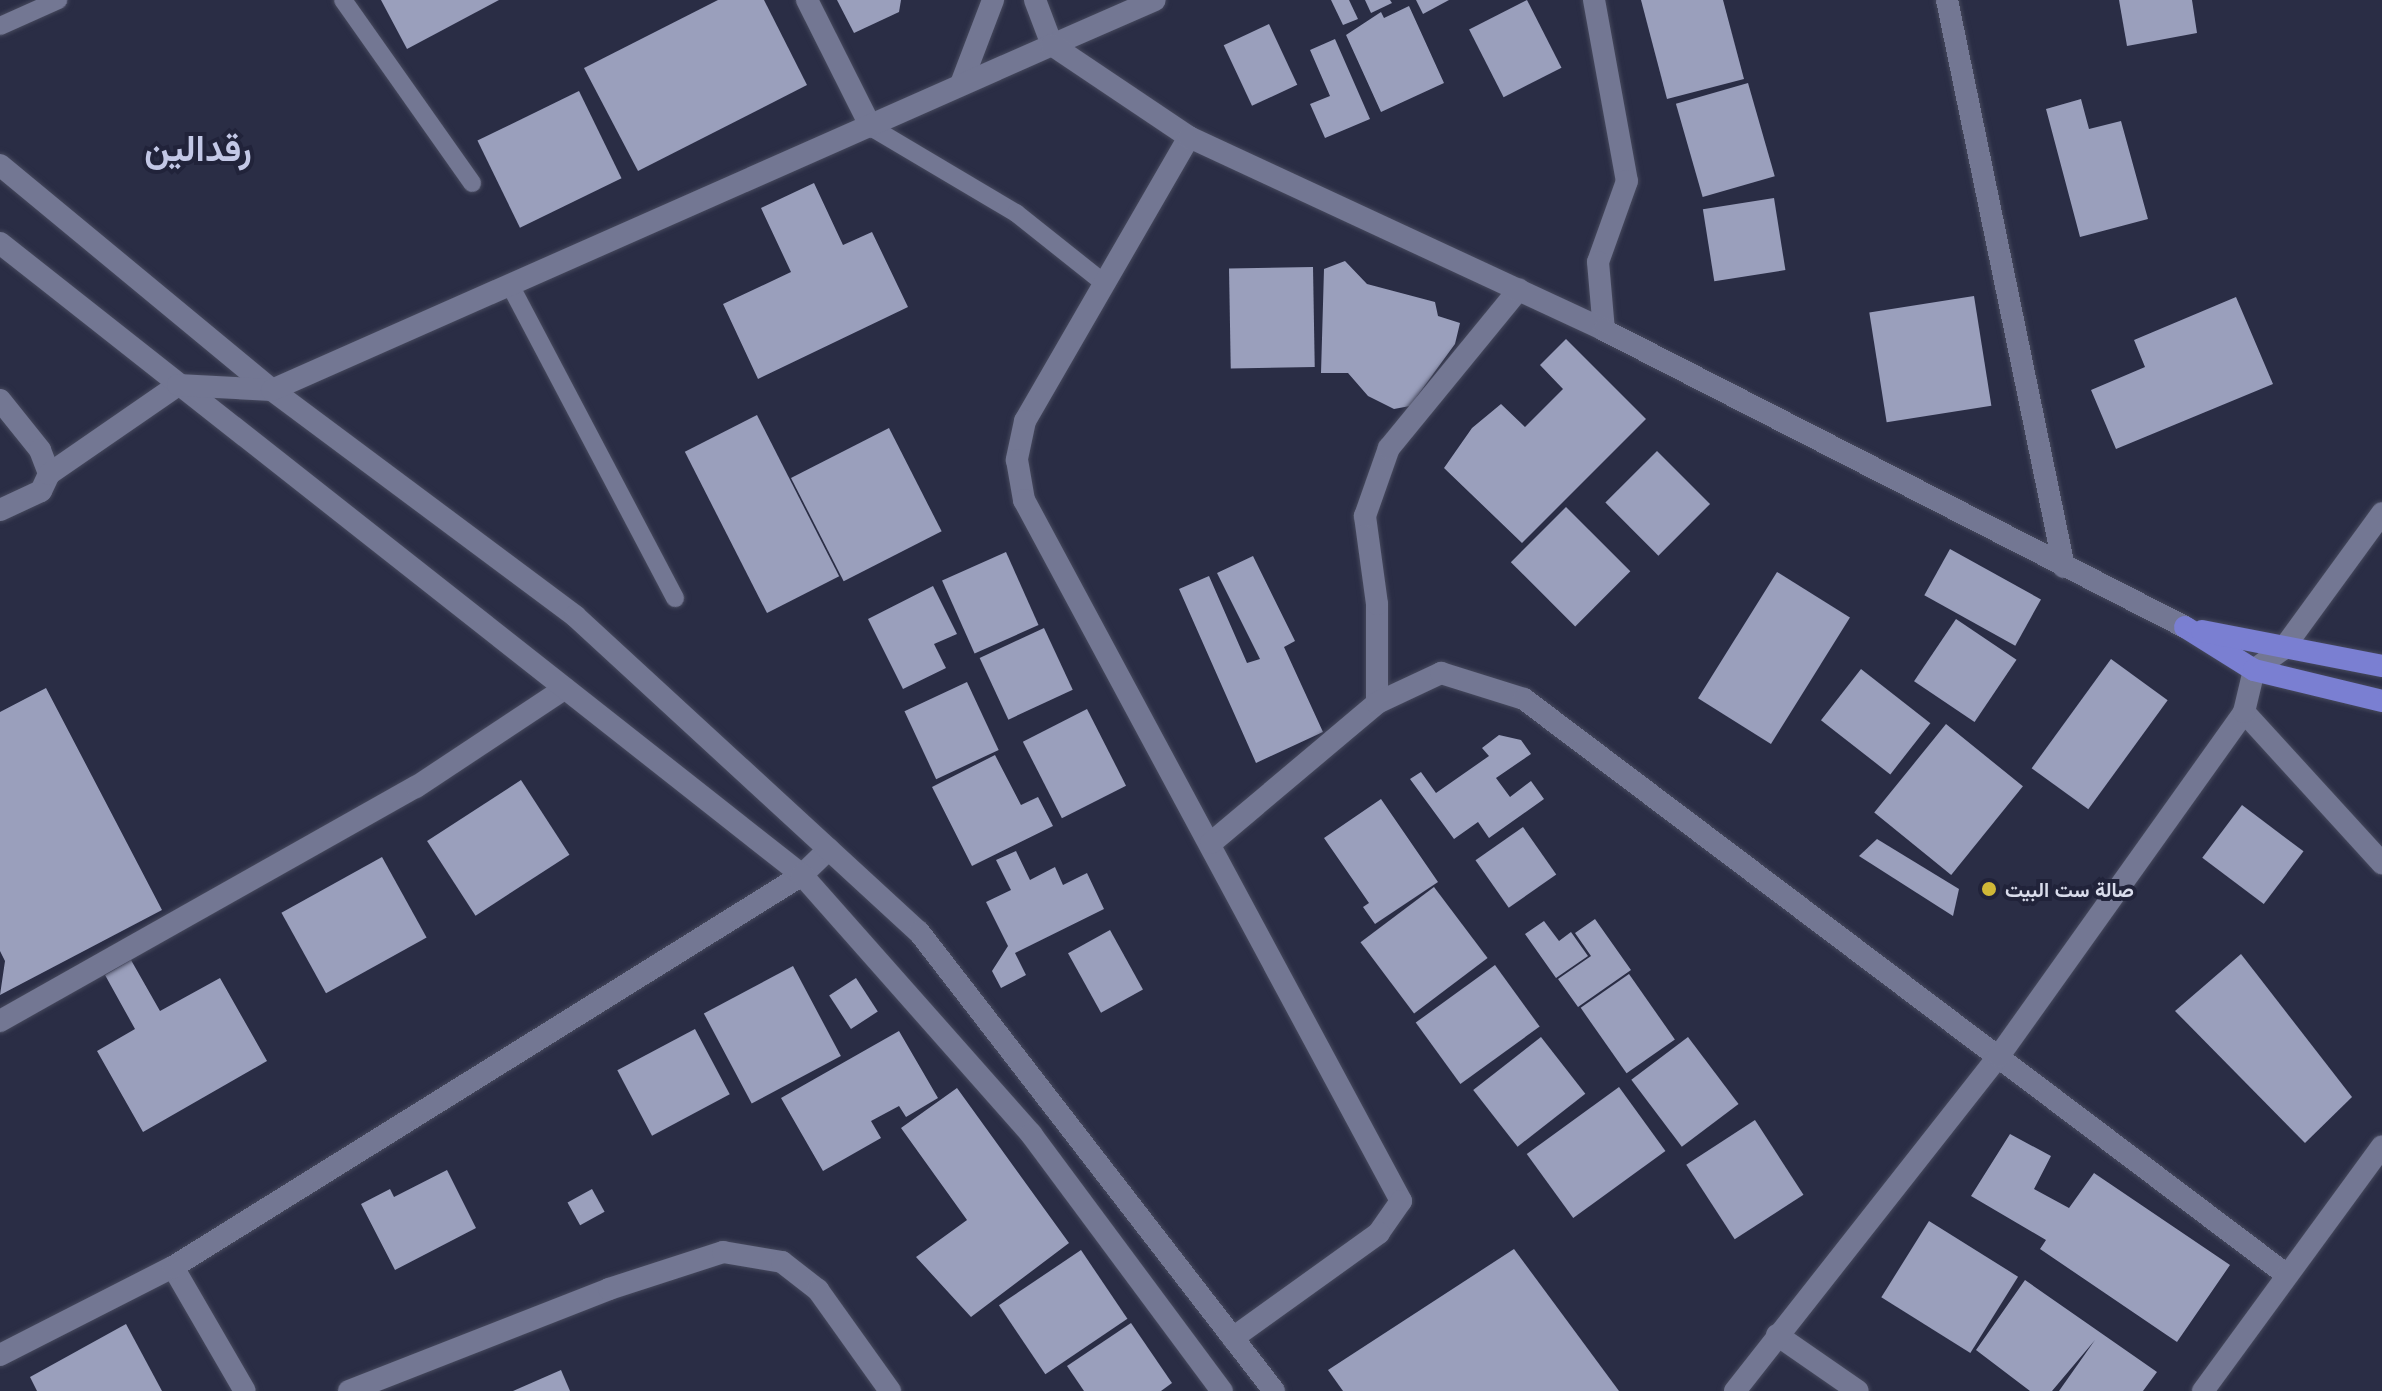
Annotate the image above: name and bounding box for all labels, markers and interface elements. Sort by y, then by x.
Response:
district label: رقدالين [144,126,252,170]
place label: صالة ست البيت [2005,877,2134,901]
marker: صالة ست البيت [1980,880,1998,898]

